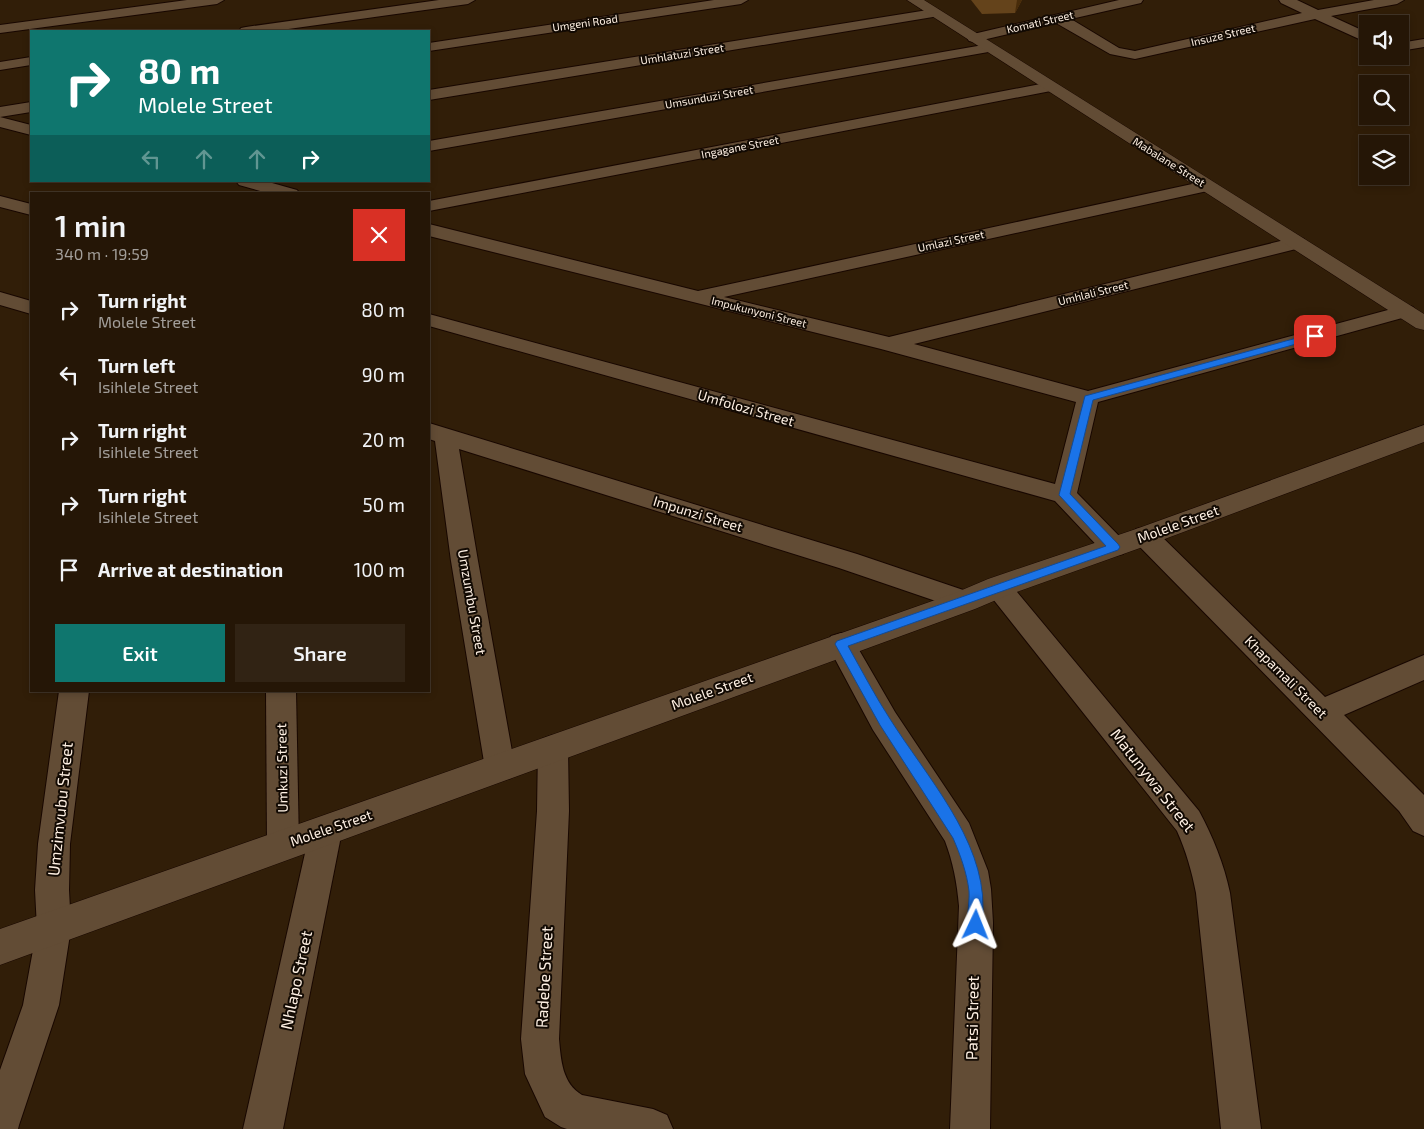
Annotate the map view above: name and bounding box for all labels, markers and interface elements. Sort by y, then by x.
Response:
street label: Komati Street [1005,8,1075,36]
street label: Umgeni Road [551,11,618,34]
map controls [1359,15,1409,185]
button: sound [1359,15,1409,65]
street label: Insuze Street [1189,21,1256,48]
street label: Umhlatuzi Street [639,40,725,67]
text: 80 m [138,49,220,91]
icon: right [55,50,120,115]
button: search [1359,75,1409,125]
street label: Umsunduzi Street [664,82,754,111]
text: Molele Street [138,91,273,117]
street label: Ingagane Street [700,133,780,160]
street label: Mabalane Street [1131,134,1208,189]
button: layers [1359,135,1409,185]
icon: left [137,145,165,173]
icon: ahead [190,145,218,173]
icon: ahead [243,145,271,173]
icon: right [296,145,324,173]
text: 1 min [55,207,126,243]
button: close [353,209,405,261]
street label: Umlazi Street [916,227,985,254]
text: 340 m · 19:59 [55,244,149,263]
street label: Umhlali Street [1057,278,1129,307]
text: Turn right [98,289,186,312]
street label: Impukunyoni Street [710,293,808,330]
icon: right [55,296,83,324]
text: 80 m [361,298,405,321]
text: Molele Street [98,312,196,331]
pin [1294,315,1336,357]
icon: arrive [1301,322,1329,350]
text: Turn left [98,354,175,377]
icon: left [55,361,83,389]
text: 90 m [362,363,405,386]
text: Isihlele Street [98,377,198,396]
street label: Umfolozi Street [696,386,796,429]
text: Turn right [98,419,186,442]
icon: right [55,426,83,454]
text: 20 m [362,428,405,451]
text: Isihlele Street [98,442,198,461]
text: Turn right [98,484,186,507]
icon: right [55,491,83,519]
street label: Impunzi Street [651,492,745,535]
text: 50 m [362,493,405,516]
street label: Molele Street [1135,501,1221,546]
text: Isihlele Street [98,507,198,526]
street label: Umzumbu Street [455,548,490,656]
icon: arrive [55,556,83,584]
text: Arrive at destination [98,558,283,581]
text: 100 m [354,558,405,581]
button: Exit [55,624,225,682]
button: Share [235,624,405,682]
street label: Khapamali Street [1242,632,1331,721]
street label: Molele Street [669,668,755,713]
street label: Umkuzi Street [272,723,291,813]
street label: Matunywa Street [1107,724,1200,835]
street label: Umzimvubu Street [43,741,76,877]
street label: Molele Street [288,806,374,850]
position arrow [949,898,1001,950]
street label: Radebe Street [531,925,556,1028]
street label: Nhlapo Street [276,929,315,1031]
street label: Patsi Street [961,976,982,1060]

